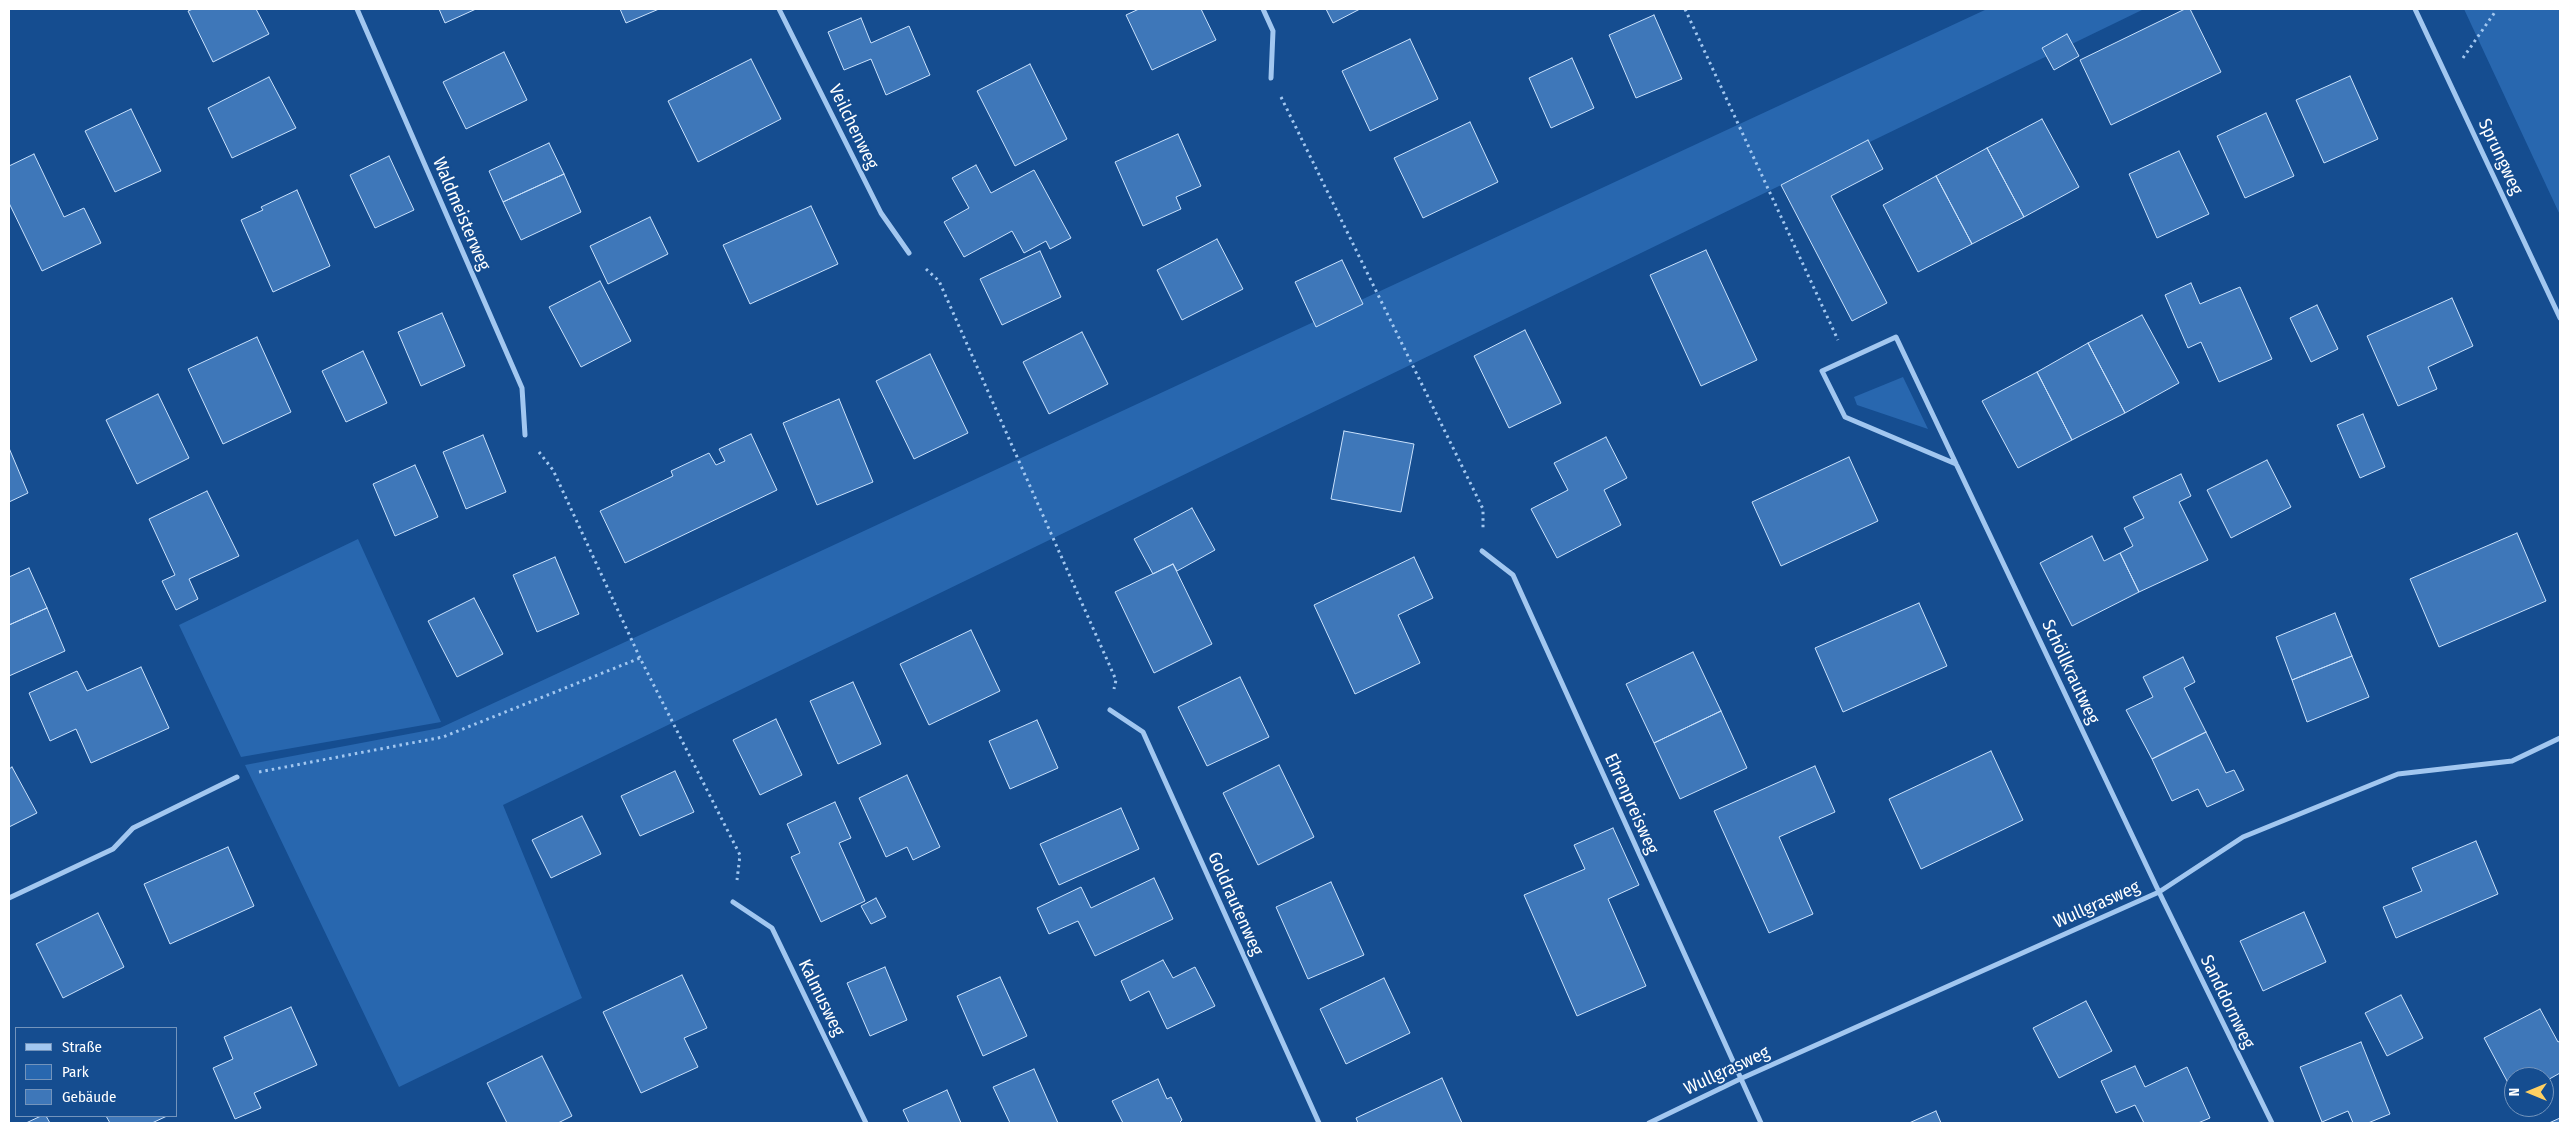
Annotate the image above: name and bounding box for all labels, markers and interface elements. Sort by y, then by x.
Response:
street label: Veilchenweg [823,81,883,173]
street label: Sprungweg [2473,116,2527,198]
street label: Waldmeisterweg [427,154,495,274]
street label: Schöllkrautweg [2036,616,2104,728]
street label: Ehrenpreisweg [1599,750,1663,858]
street label: Goldrautenweg [1203,849,1267,959]
street label: Wullgrasweg [2051,876,2143,934]
street label: Sanddornweg [2195,952,2259,1052]
street label: Kalmusweg [793,956,849,1040]
legend [15,1027,178,1117]
text: Straße [62,1038,102,1056]
street label: Wullgrasweg [1681,1042,1773,1100]
text: Park [62,1063,89,1081]
north arrow [2504,1067,2554,1117]
text: Gebäude [62,1088,117,1106]
text: N [2506,1088,2523,1096]

